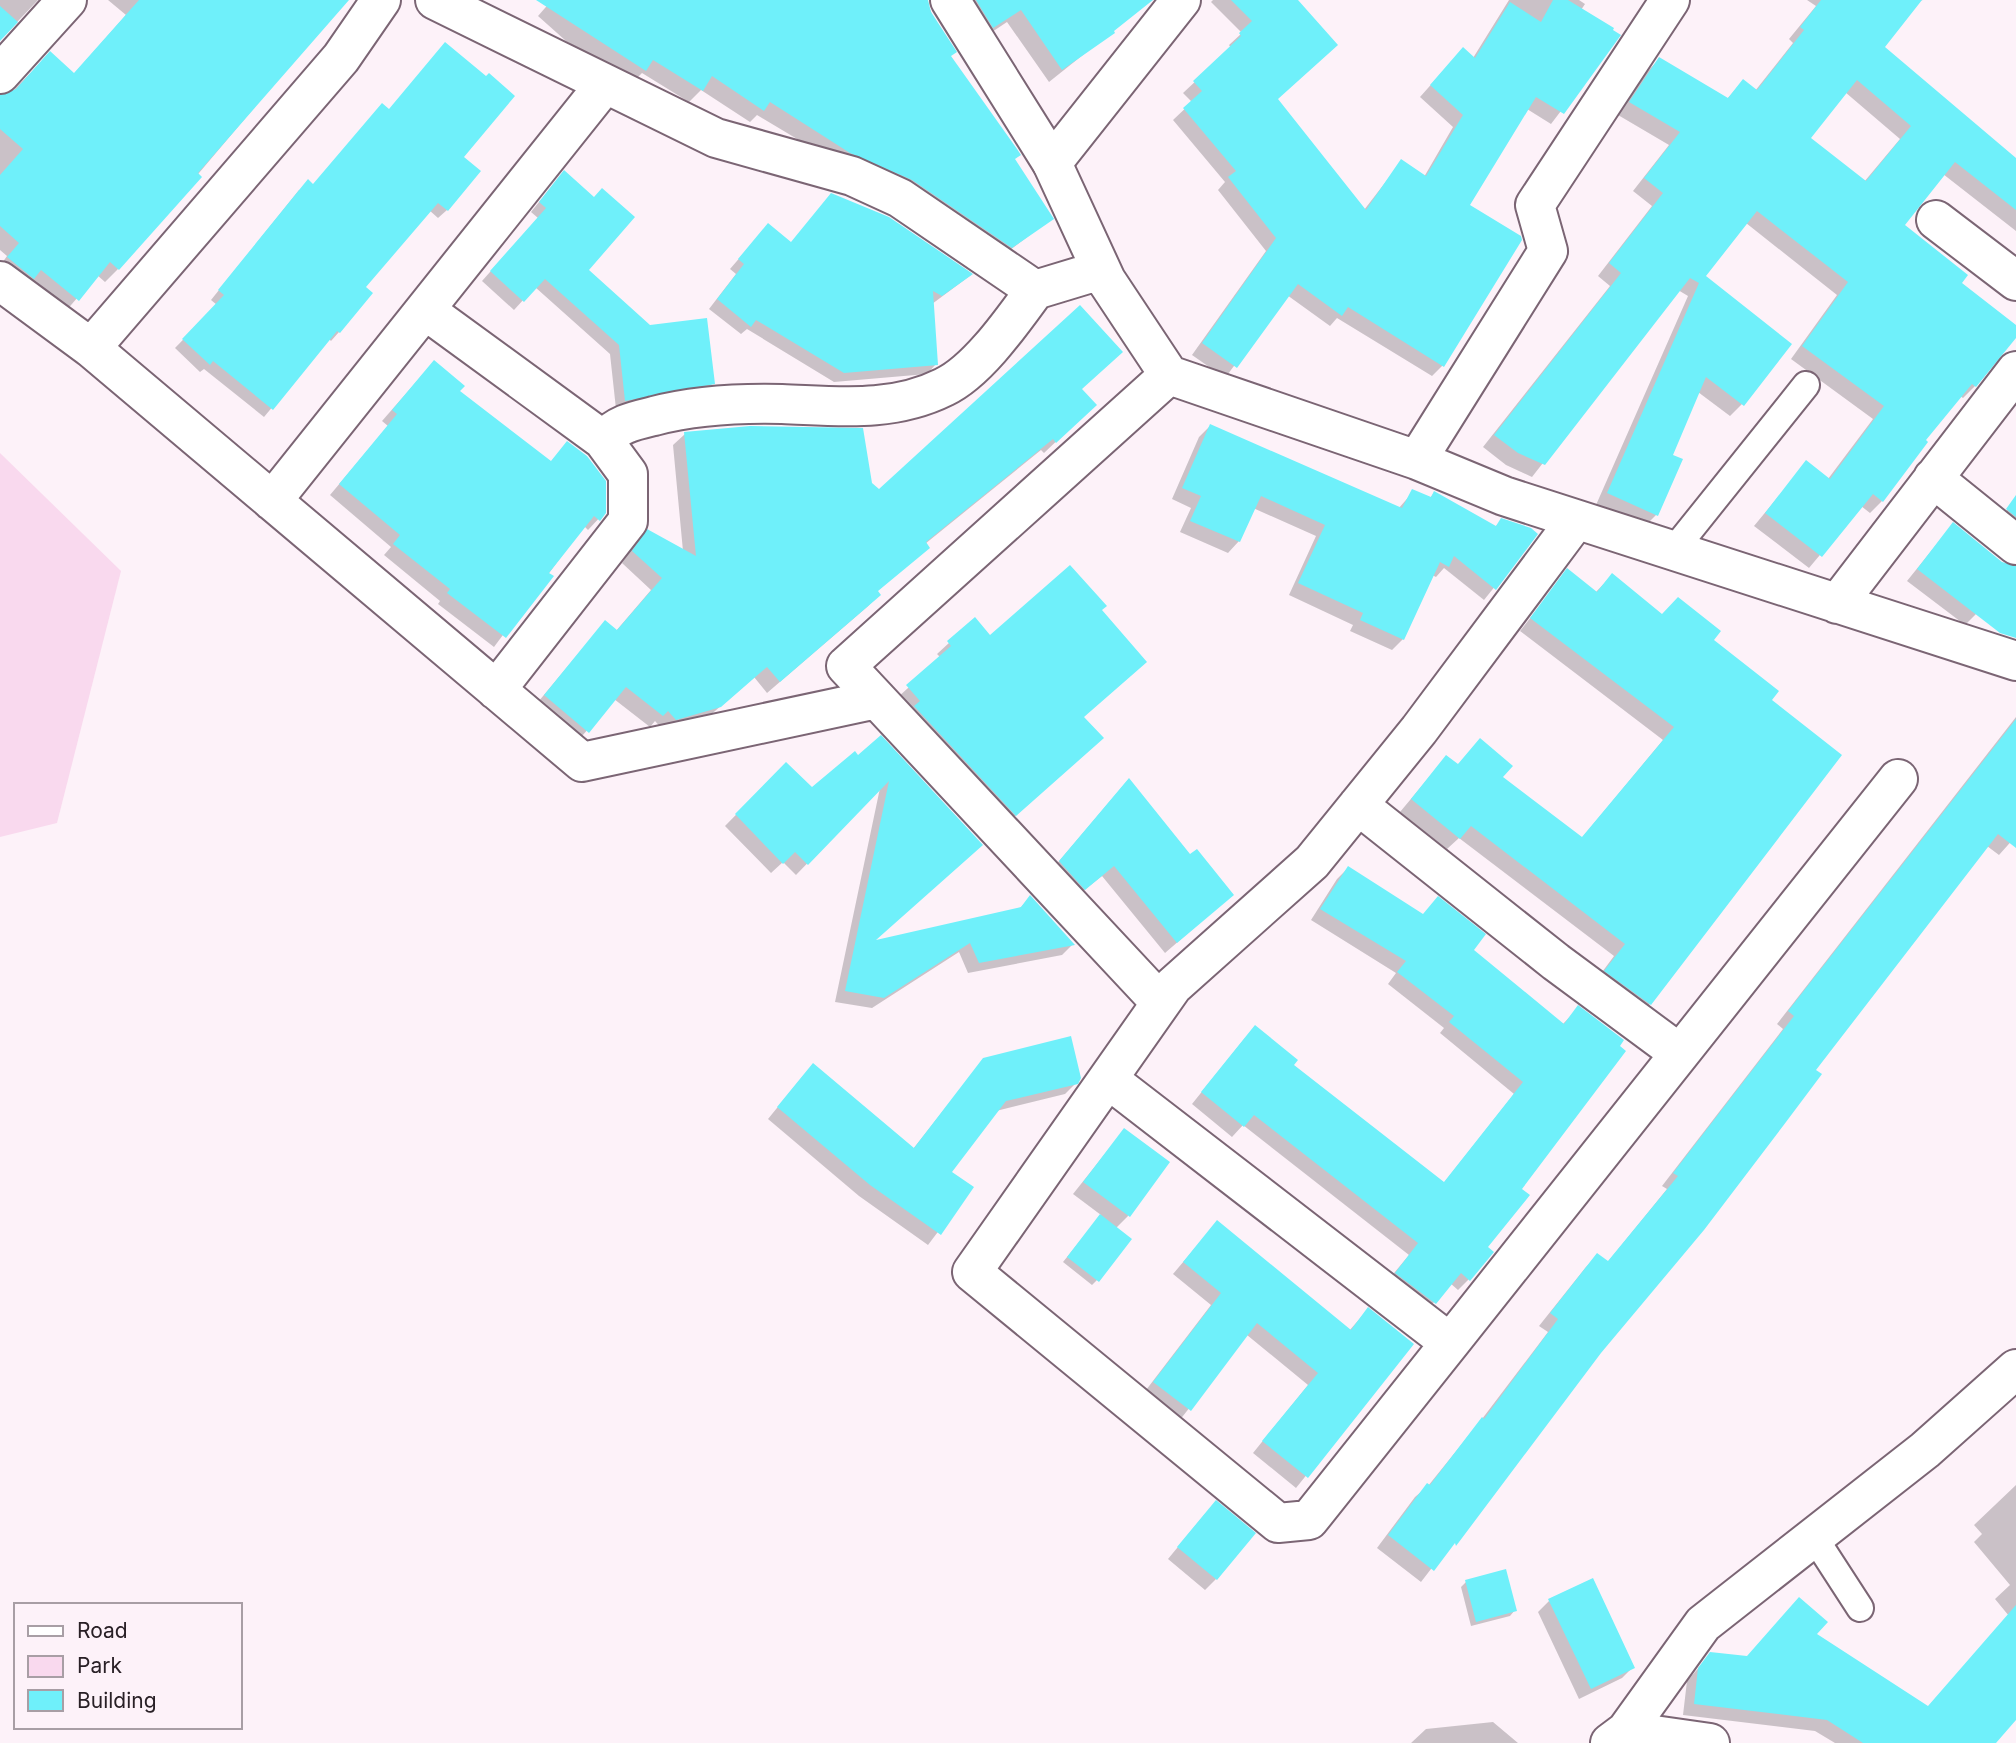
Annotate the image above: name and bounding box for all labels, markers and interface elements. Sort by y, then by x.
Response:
legend [14,1603,242,1729]
text: Road [77,1618,128,1643]
text: Park [77,1653,122,1678]
text: Building [77,1688,157,1713]

